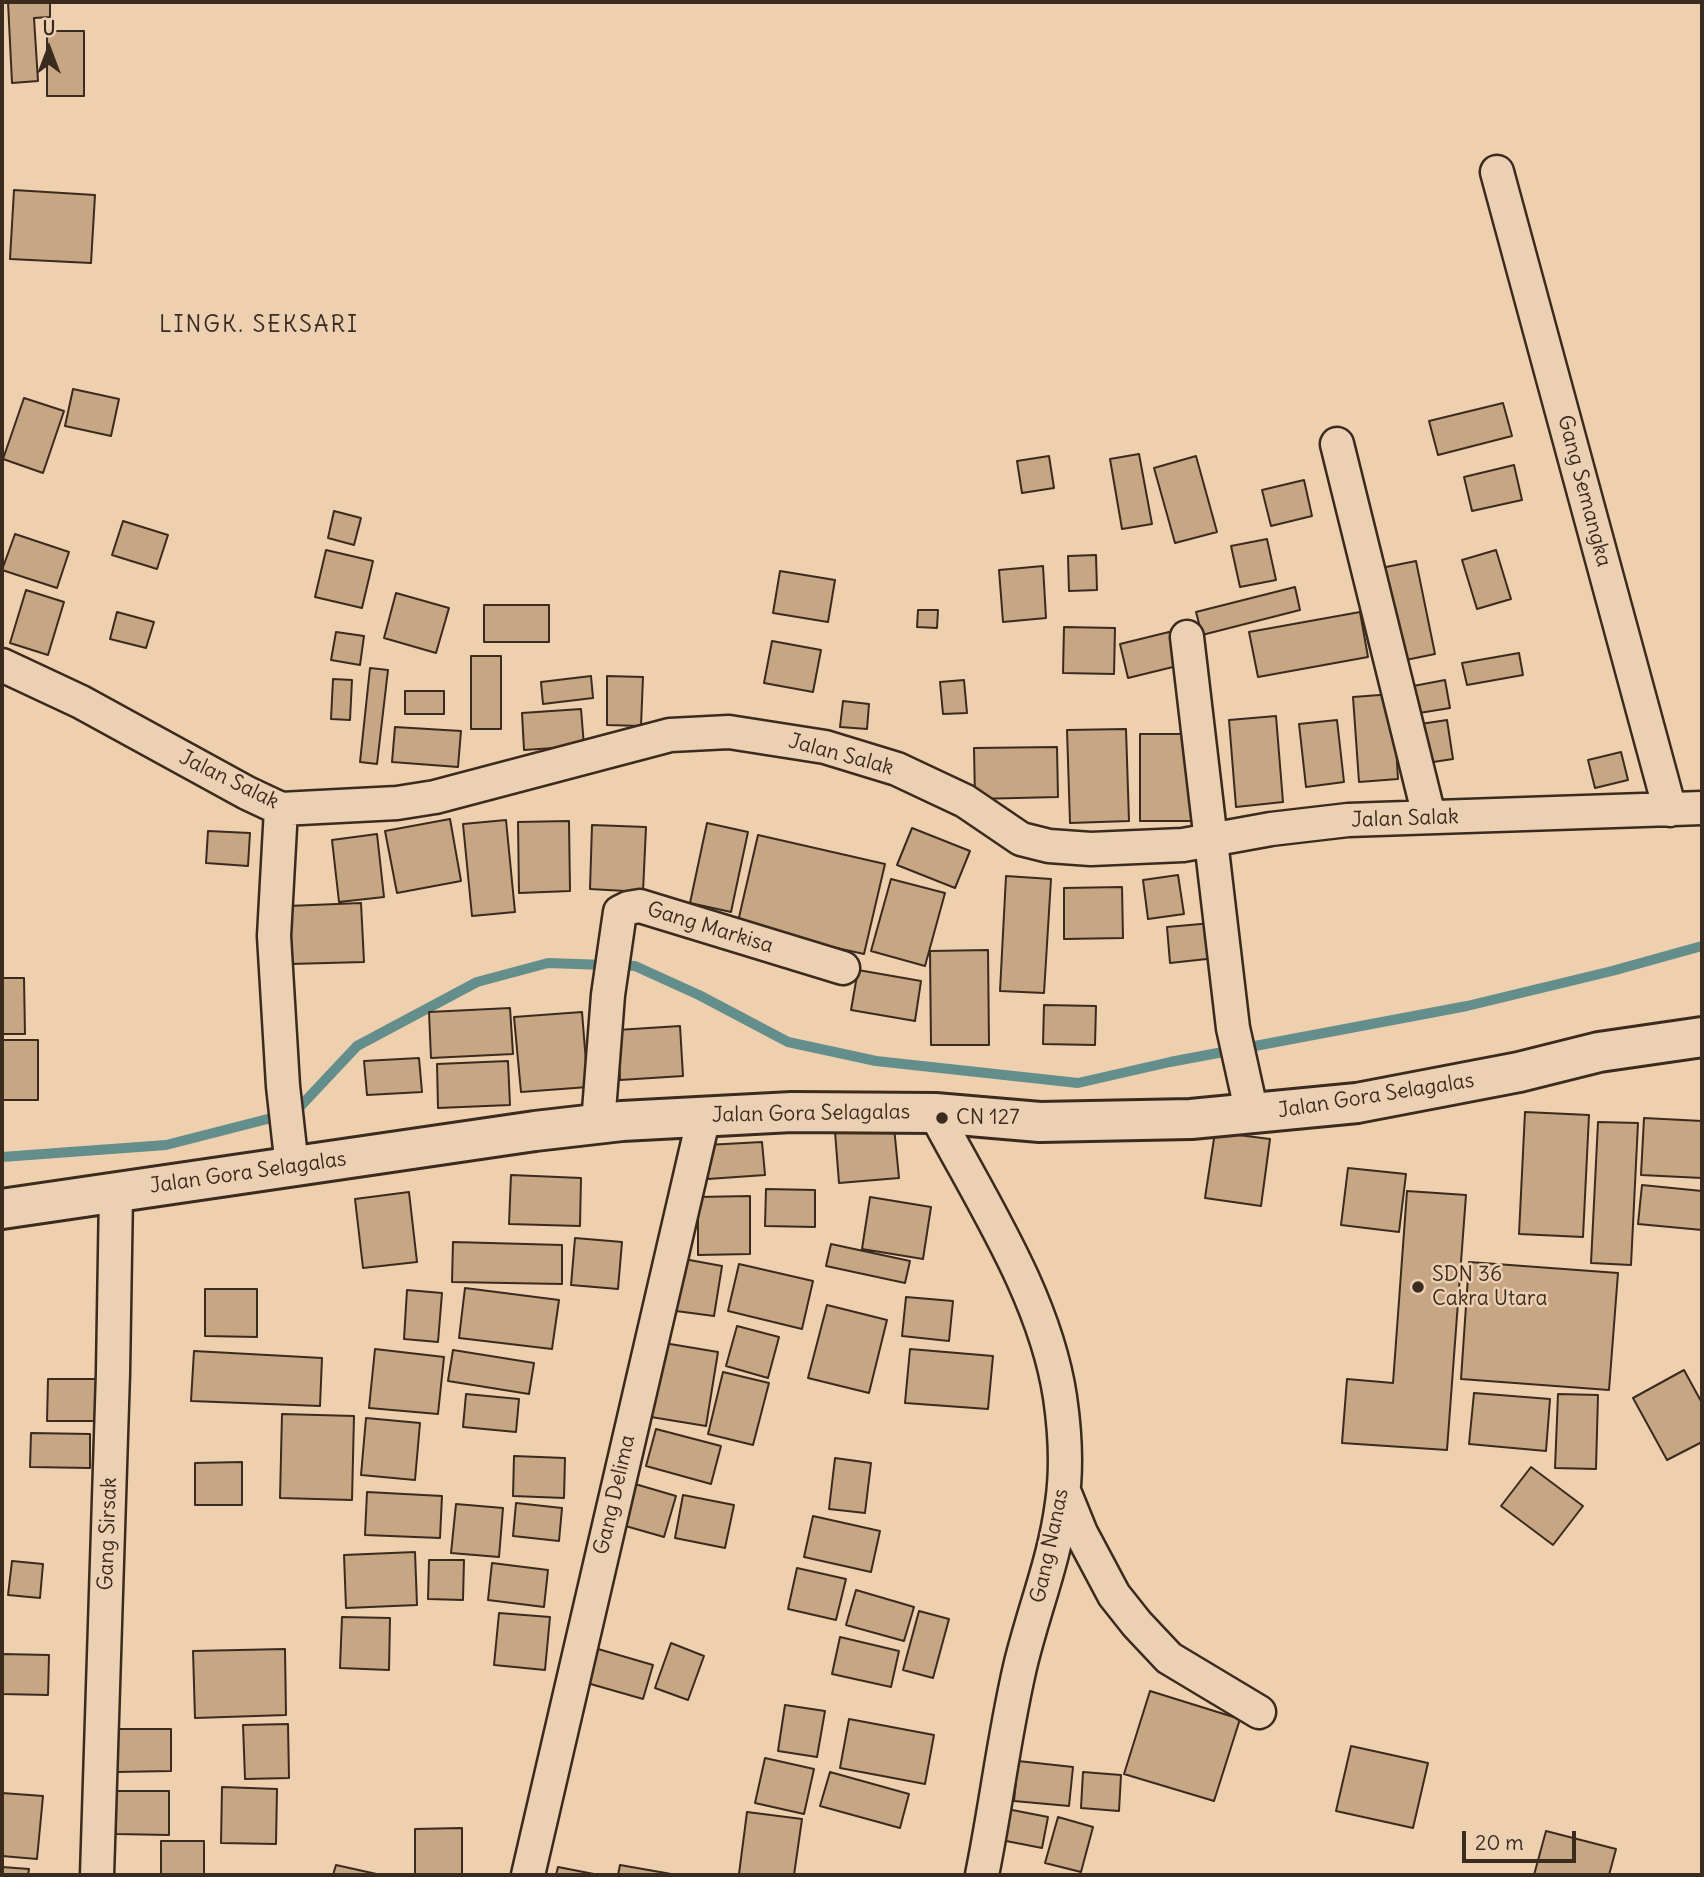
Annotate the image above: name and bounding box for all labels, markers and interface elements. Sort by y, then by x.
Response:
north arrow [14,14,84,84]
text: U [43,16,55,40]
district label: LINGK. SEKSARI [161,311,357,339]
street label: Gang Semangka [1552,412,1616,570]
street label: Jalan Salak [786,729,896,781]
street label: Jalan Salak [175,745,283,815]
street label: Jalan Salak [1351,805,1459,833]
street label: Gang Markisa [644,897,776,959]
street label: Jalan Gora Selagalas [1276,1068,1476,1124]
street label: Jalan Gora Selagalas [712,1100,910,1128]
place label: CN 127 [956,1105,1019,1131]
marker: CN 127 [934,1110,950,1126]
street label: Jalan Gora Selagalas [148,1147,348,1199]
place label: SDN 36 Cakra Utara [1432,1262,1547,1312]
marker: SDN 36 Cakra Utara [1410,1279,1426,1295]
street label: Gang Delima [589,1433,641,1557]
street label: Gang Sirsak [93,1477,123,1591]
street label: Gang Nanas [1026,1487,1074,1605]
scale bar [1466,1818,1580,1862]
text: 20 m [1475,1829,1524,1856]

